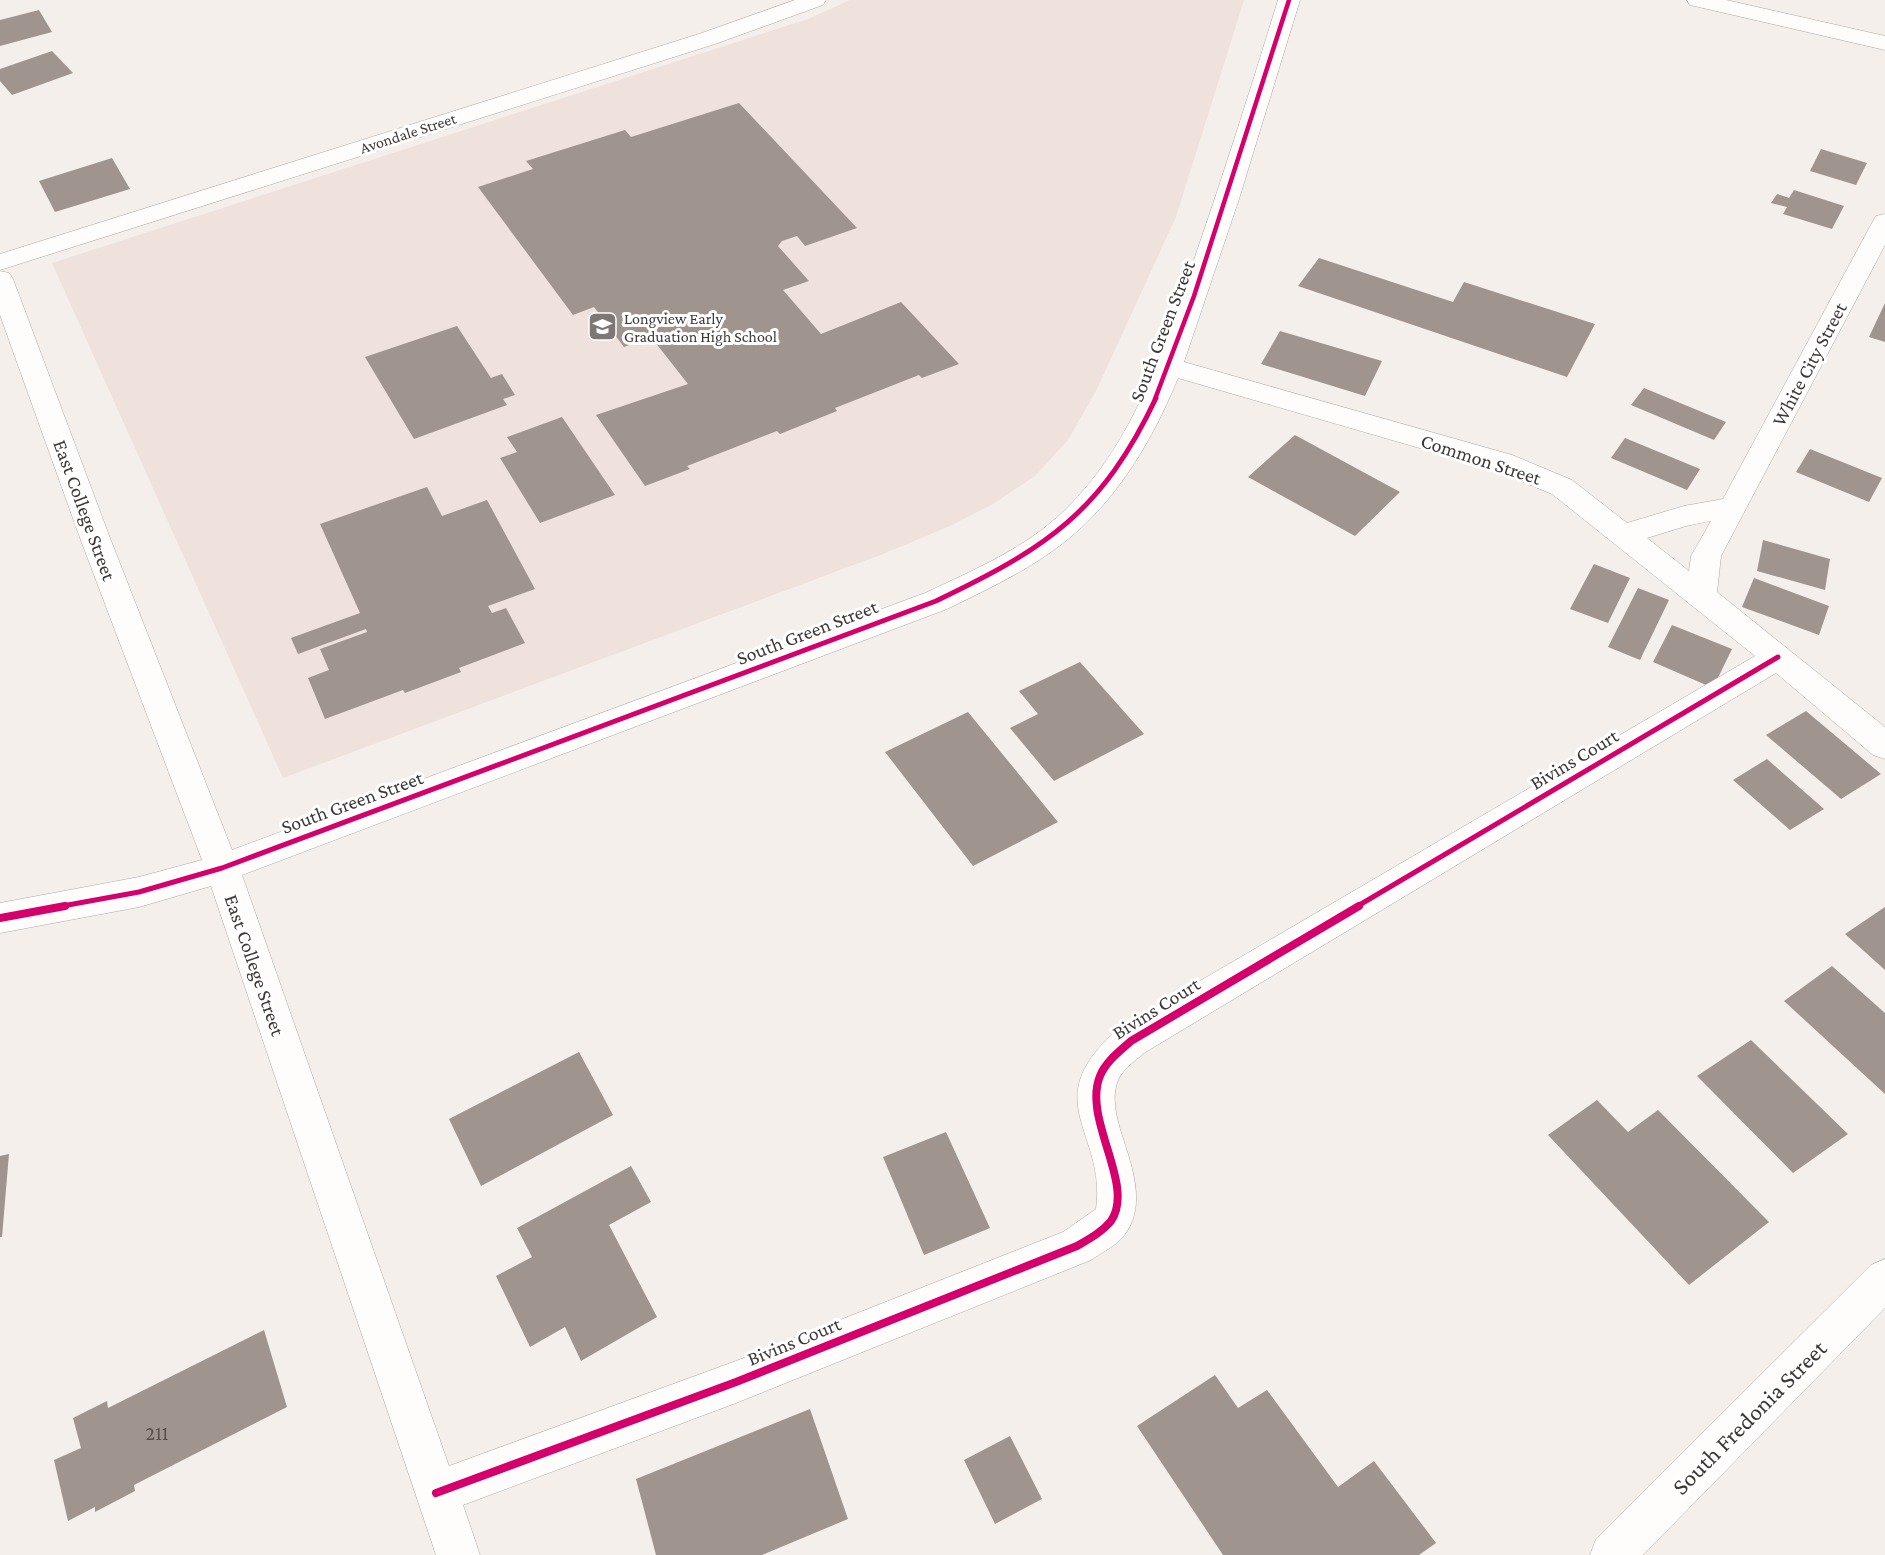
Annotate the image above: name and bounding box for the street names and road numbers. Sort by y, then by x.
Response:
street label: Avondale Street [358,109,459,157]
street label: South Green Street [1125,257,1199,405]
street label: White City Street [1767,298,1852,430]
street label: Common Street [1418,429,1544,489]
street label: East College Street [48,437,121,584]
street label: South Green Street [733,595,881,669]
street label: Bivins Court [1526,724,1622,794]
street label: South Green Street [278,766,426,838]
street label: East College Street [220,891,290,1039]
street label: Bivins Court [1108,972,1204,1044]
street label: Bivins Court [744,1312,844,1370]
street label: South Fredonia Street [1666,1334,1832,1500]

